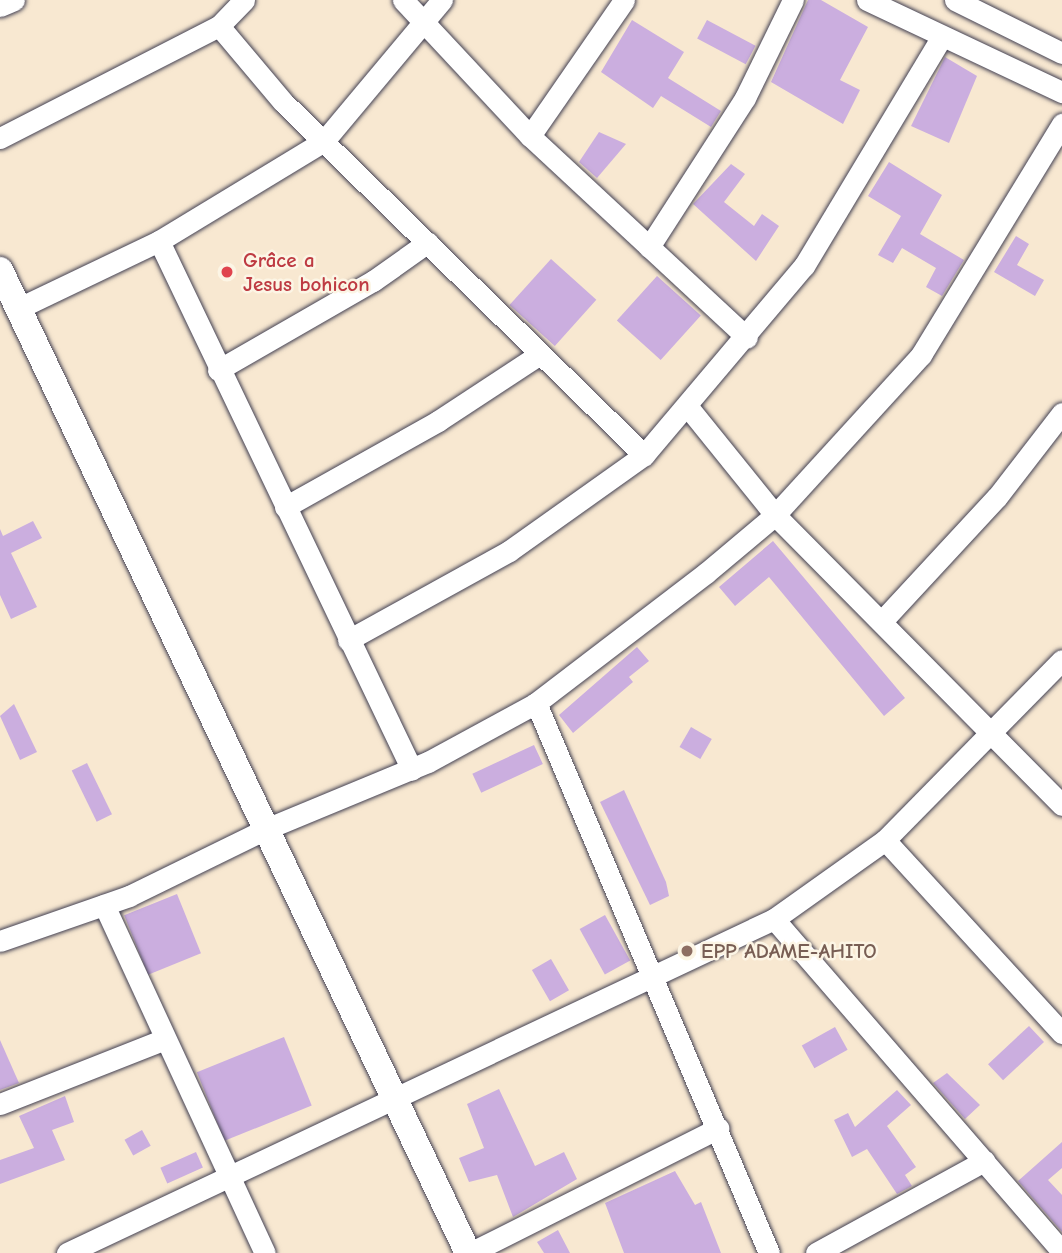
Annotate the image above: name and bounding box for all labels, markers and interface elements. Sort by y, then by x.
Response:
place label: Grâce a Jesus bohicon [243,247,370,297]
marker: Grâce a Jesus bohicon [217,262,237,282]
place label: EPP ADAME-AHITO [701,938,877,964]
marker: EPP ADAME-AHITO [679,943,695,959]

